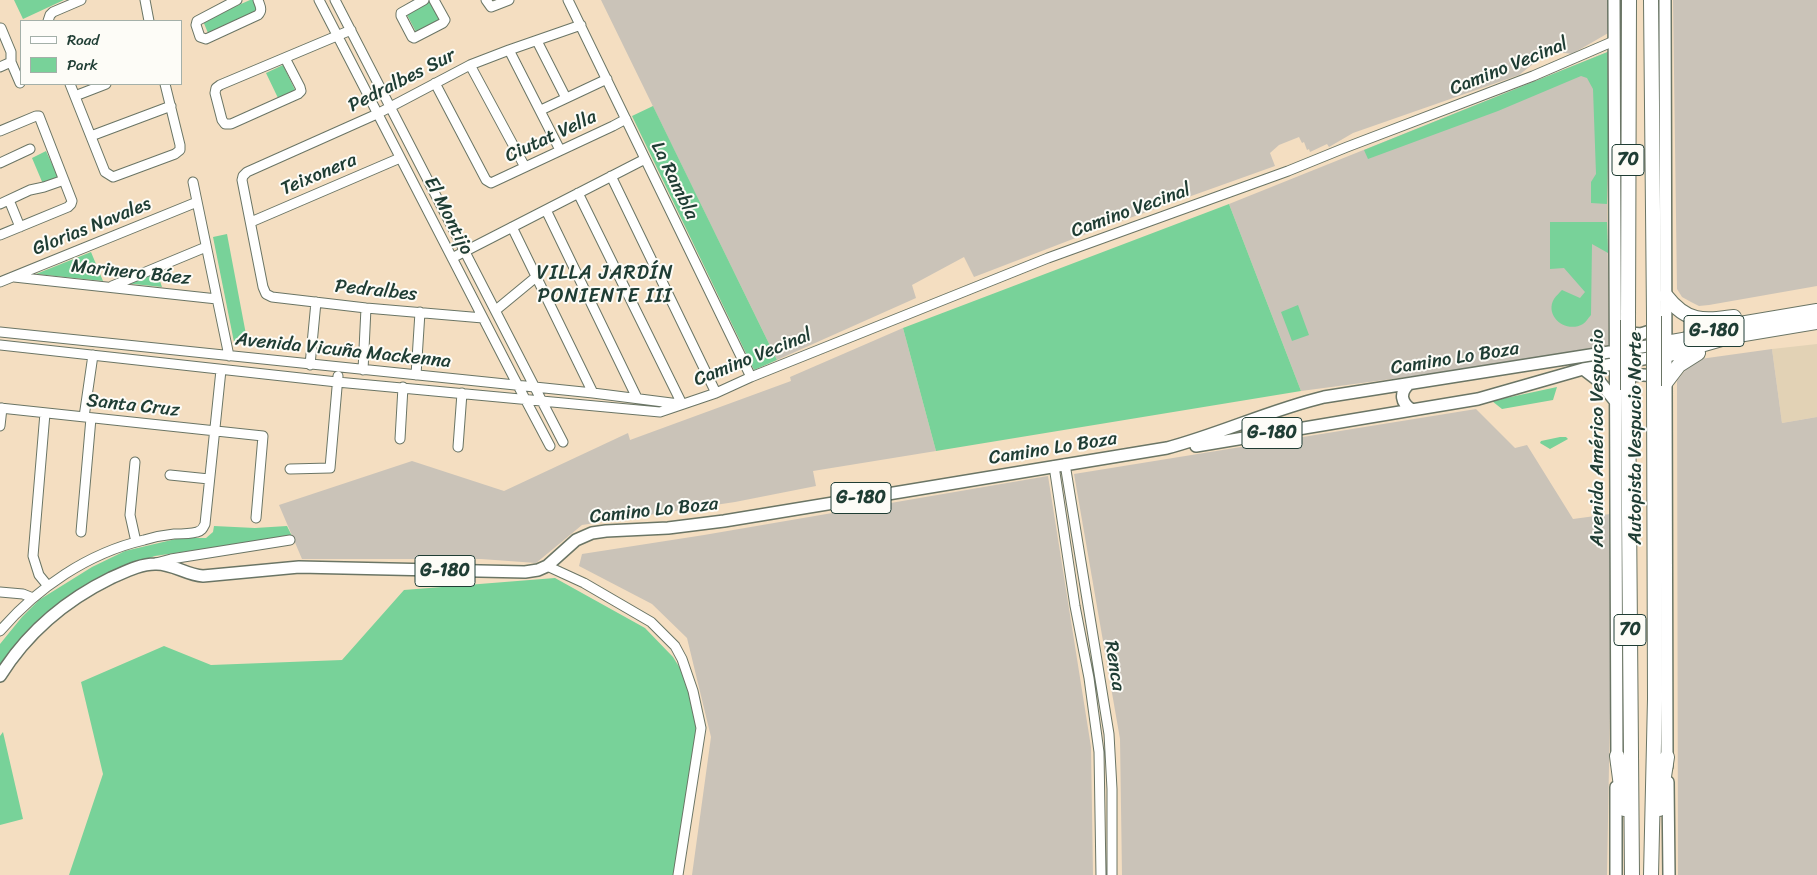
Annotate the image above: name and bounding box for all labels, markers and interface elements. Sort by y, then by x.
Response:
legend [20,20,182,85]
text: Road [67,27,99,53]
street label: Camino Vecinal [1447,33,1571,101]
street label: Pedralbes Sur [345,44,459,118]
text: Park [67,52,98,78]
street label: Ciutat Vella [502,106,600,168]
street label: La Rambla [645,138,703,224]
road number: 70 [1612,144,1644,176]
street label: Teixonera [278,149,360,201]
street label: El Montijo [419,173,477,259]
street label: Camino Vecinal [1068,179,1194,243]
street label: Glorias Navales [29,193,155,261]
street label: Marinero Báez [70,255,192,291]
district label: VILLA JARDÍN PONIENTE III [535,262,675,309]
street label: Pedralbes [334,275,418,307]
road number: G-180 [1684,316,1744,346]
street label: Camino Vecinal [691,324,815,392]
street label: Avenida Vicuña Mackenna [234,328,452,374]
street label: Avenida Américo Vespucio [1587,329,1609,547]
street label: Autopista Vespucio Norte [1625,332,1647,544]
street label: Camino Lo Boza [1389,338,1521,380]
street label: Santa Cruz [85,390,181,422]
road number: G-180 [1242,418,1302,448]
street label: Camino Lo Boza [987,428,1119,470]
road number: G-180 [831,482,891,514]
street label: Camino Lo Boza [588,493,720,529]
road number: G-180 [415,556,475,586]
road number: 70 [1614,614,1646,646]
street label: Renca [1099,639,1129,693]

